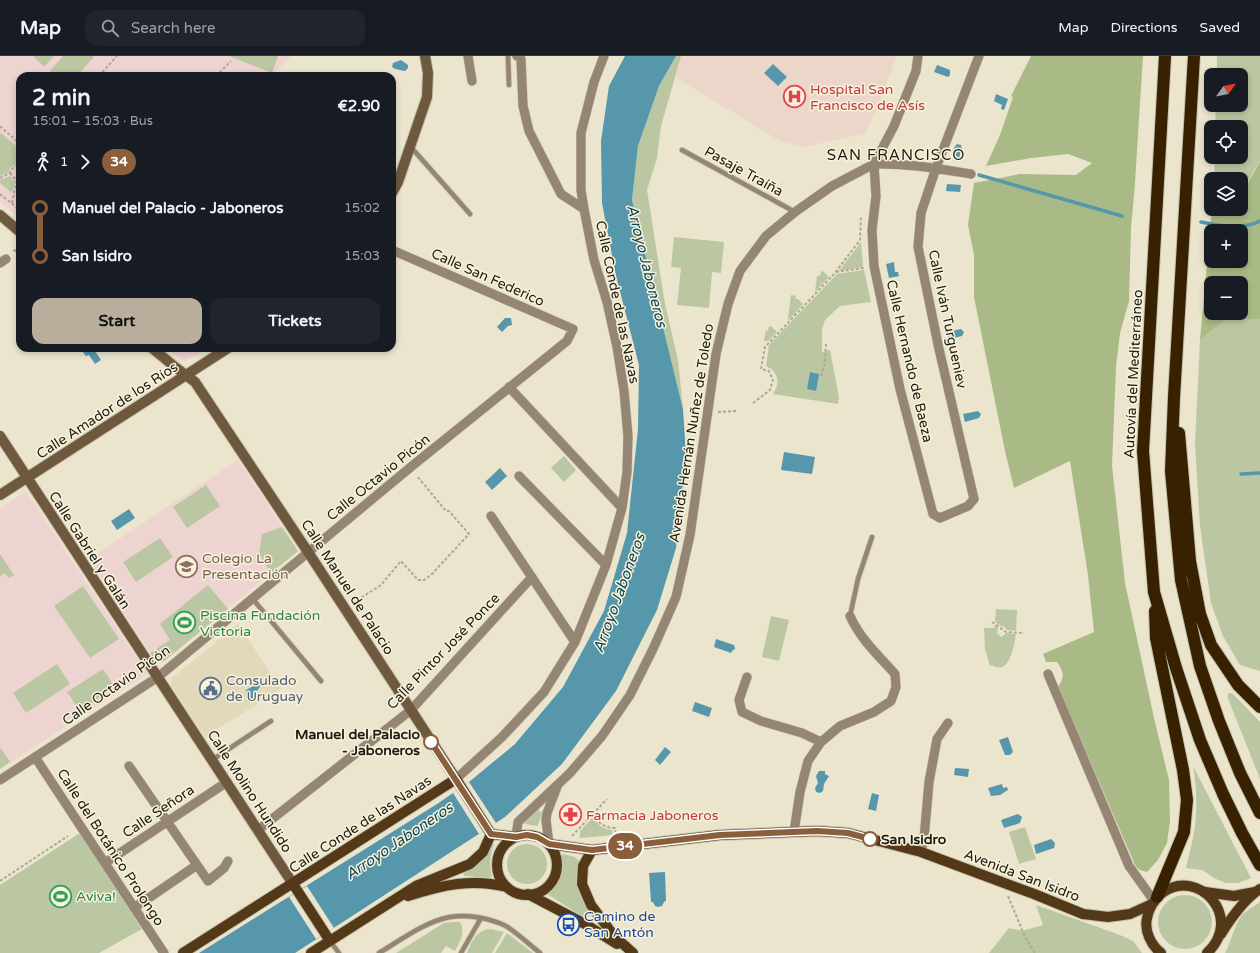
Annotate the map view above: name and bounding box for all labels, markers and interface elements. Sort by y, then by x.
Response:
search box [85,10,365,46]
text: Map [20,17,61,39]
icon: search [99,17,121,39]
text: Search here [131,19,215,37]
text: Map [1058,19,1089,36]
text: Directions [1111,19,1178,36]
text: Saved [1200,19,1240,36]
north arrow [1204,68,1248,112]
map controls [1204,68,1248,320]
place label: Hospital San Francisco de Asís [810,81,925,114]
hospital icon: Hospital San Francisco de Asís [782,84,808,110]
text: 2 min [32,85,91,111]
text: €2.90 [338,97,380,115]
text: 15:01 – 15:03 · Bus [32,113,153,129]
button: locate [1204,120,1248,164]
street label: Pasaje Traíña [701,143,786,200]
district label: SAN FRANCISCO [827,146,965,164]
icon: walk [32,151,54,173]
icon: forward [74,151,96,173]
text: 34 [110,153,128,170]
text: 1 [60,154,68,170]
button: layers [1204,172,1248,216]
text: Manuel del Palacio - Jaboneros [62,199,283,217]
text: 15:02 [344,200,380,216]
water label: Arroyo Jaboneros [623,203,671,331]
street label: Calle Conde de las Navas [592,219,643,385]
button: + [1204,224,1248,268]
street label: Calle San Federico [429,245,547,310]
text: San Isidro [62,247,132,265]
text: 15:03 [344,248,380,264]
street label: Calle Iván Turgueniev [925,248,971,391]
button: − [1204,276,1248,320]
street label: Calle Hernando de Baeza [883,278,937,444]
street label: Autovía del Mediterráneo [1121,289,1146,459]
button: Start [32,298,202,344]
button: Tickets [210,298,380,344]
street label: Avenida Hernán Nuñez de Toledo [666,322,717,544]
street label: Calle Amador de los Ríos [33,358,181,462]
street label: Calle Octavio Picón [323,430,433,524]
street label: Calle Gabriel y Galán [45,488,134,612]
street label: Calle Manuel de Palacio [298,517,398,658]
water label: Arroyo Jaboneros [589,529,650,655]
place label: Colegio La Presentación [202,550,289,583]
school or university icon: Colegio La Presentación [174,553,200,579]
street label: Calle Pintor José Ponce [383,590,503,713]
place label: Piscina Fundación Victoria [200,607,320,640]
sports icon: Piscina Fundación Victoria [172,610,198,636]
street label: Calle Octavio Picón [59,642,174,729]
place label: Consulado de Uruguay [226,672,304,705]
public building icon: Consulado de Uruguay [198,675,224,701]
place label: Manuel del Palacio - Jaboneros [295,726,420,759]
street label: Calle Molino Hundido [204,727,296,856]
marker: Manuel del Palacio - Jaboneros [423,734,439,750]
street label: Calle del Botánico Prolongo [53,766,168,929]
street label: Calle Conde de las Navas [286,772,435,877]
street label: Calle Señora [119,781,197,842]
water label: Arroyo Jaboneros [342,797,458,884]
pharmacy icon: Farmacia Jaboneros [557,802,583,828]
place label: Farmacia Jaboneros [586,807,719,824]
marker: San Isidro [862,831,878,847]
place label: San Isidro [881,831,947,848]
line badge: 34 [607,833,643,859]
text: 34 [616,837,634,854]
street label: Avenida San Isidro [961,846,1082,905]
sports icon: Aviva! [47,883,73,909]
place label: Aviva! [76,888,116,905]
place label: Camino de San Antón [584,908,655,941]
bus stop icon: Camino de San Antón [556,911,582,937]

